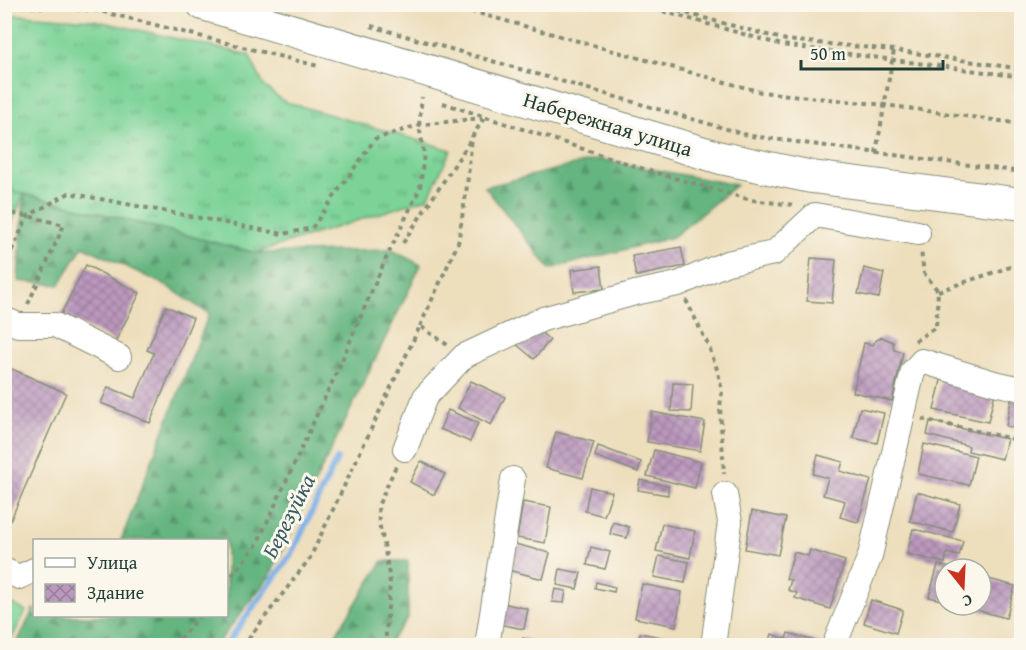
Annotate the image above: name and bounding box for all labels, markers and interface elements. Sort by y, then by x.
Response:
scale bar [801,33,944,71]
text: 50 m [810,40,846,67]
street label: Набережная улица [520,84,696,164]
water label: Березуйка [253,469,323,563]
legend [33,539,228,617]
text: Улица [87,549,138,576]
north arrow [933,557,993,617]
text: Здание [87,579,144,606]
text: С [960,588,976,614]

